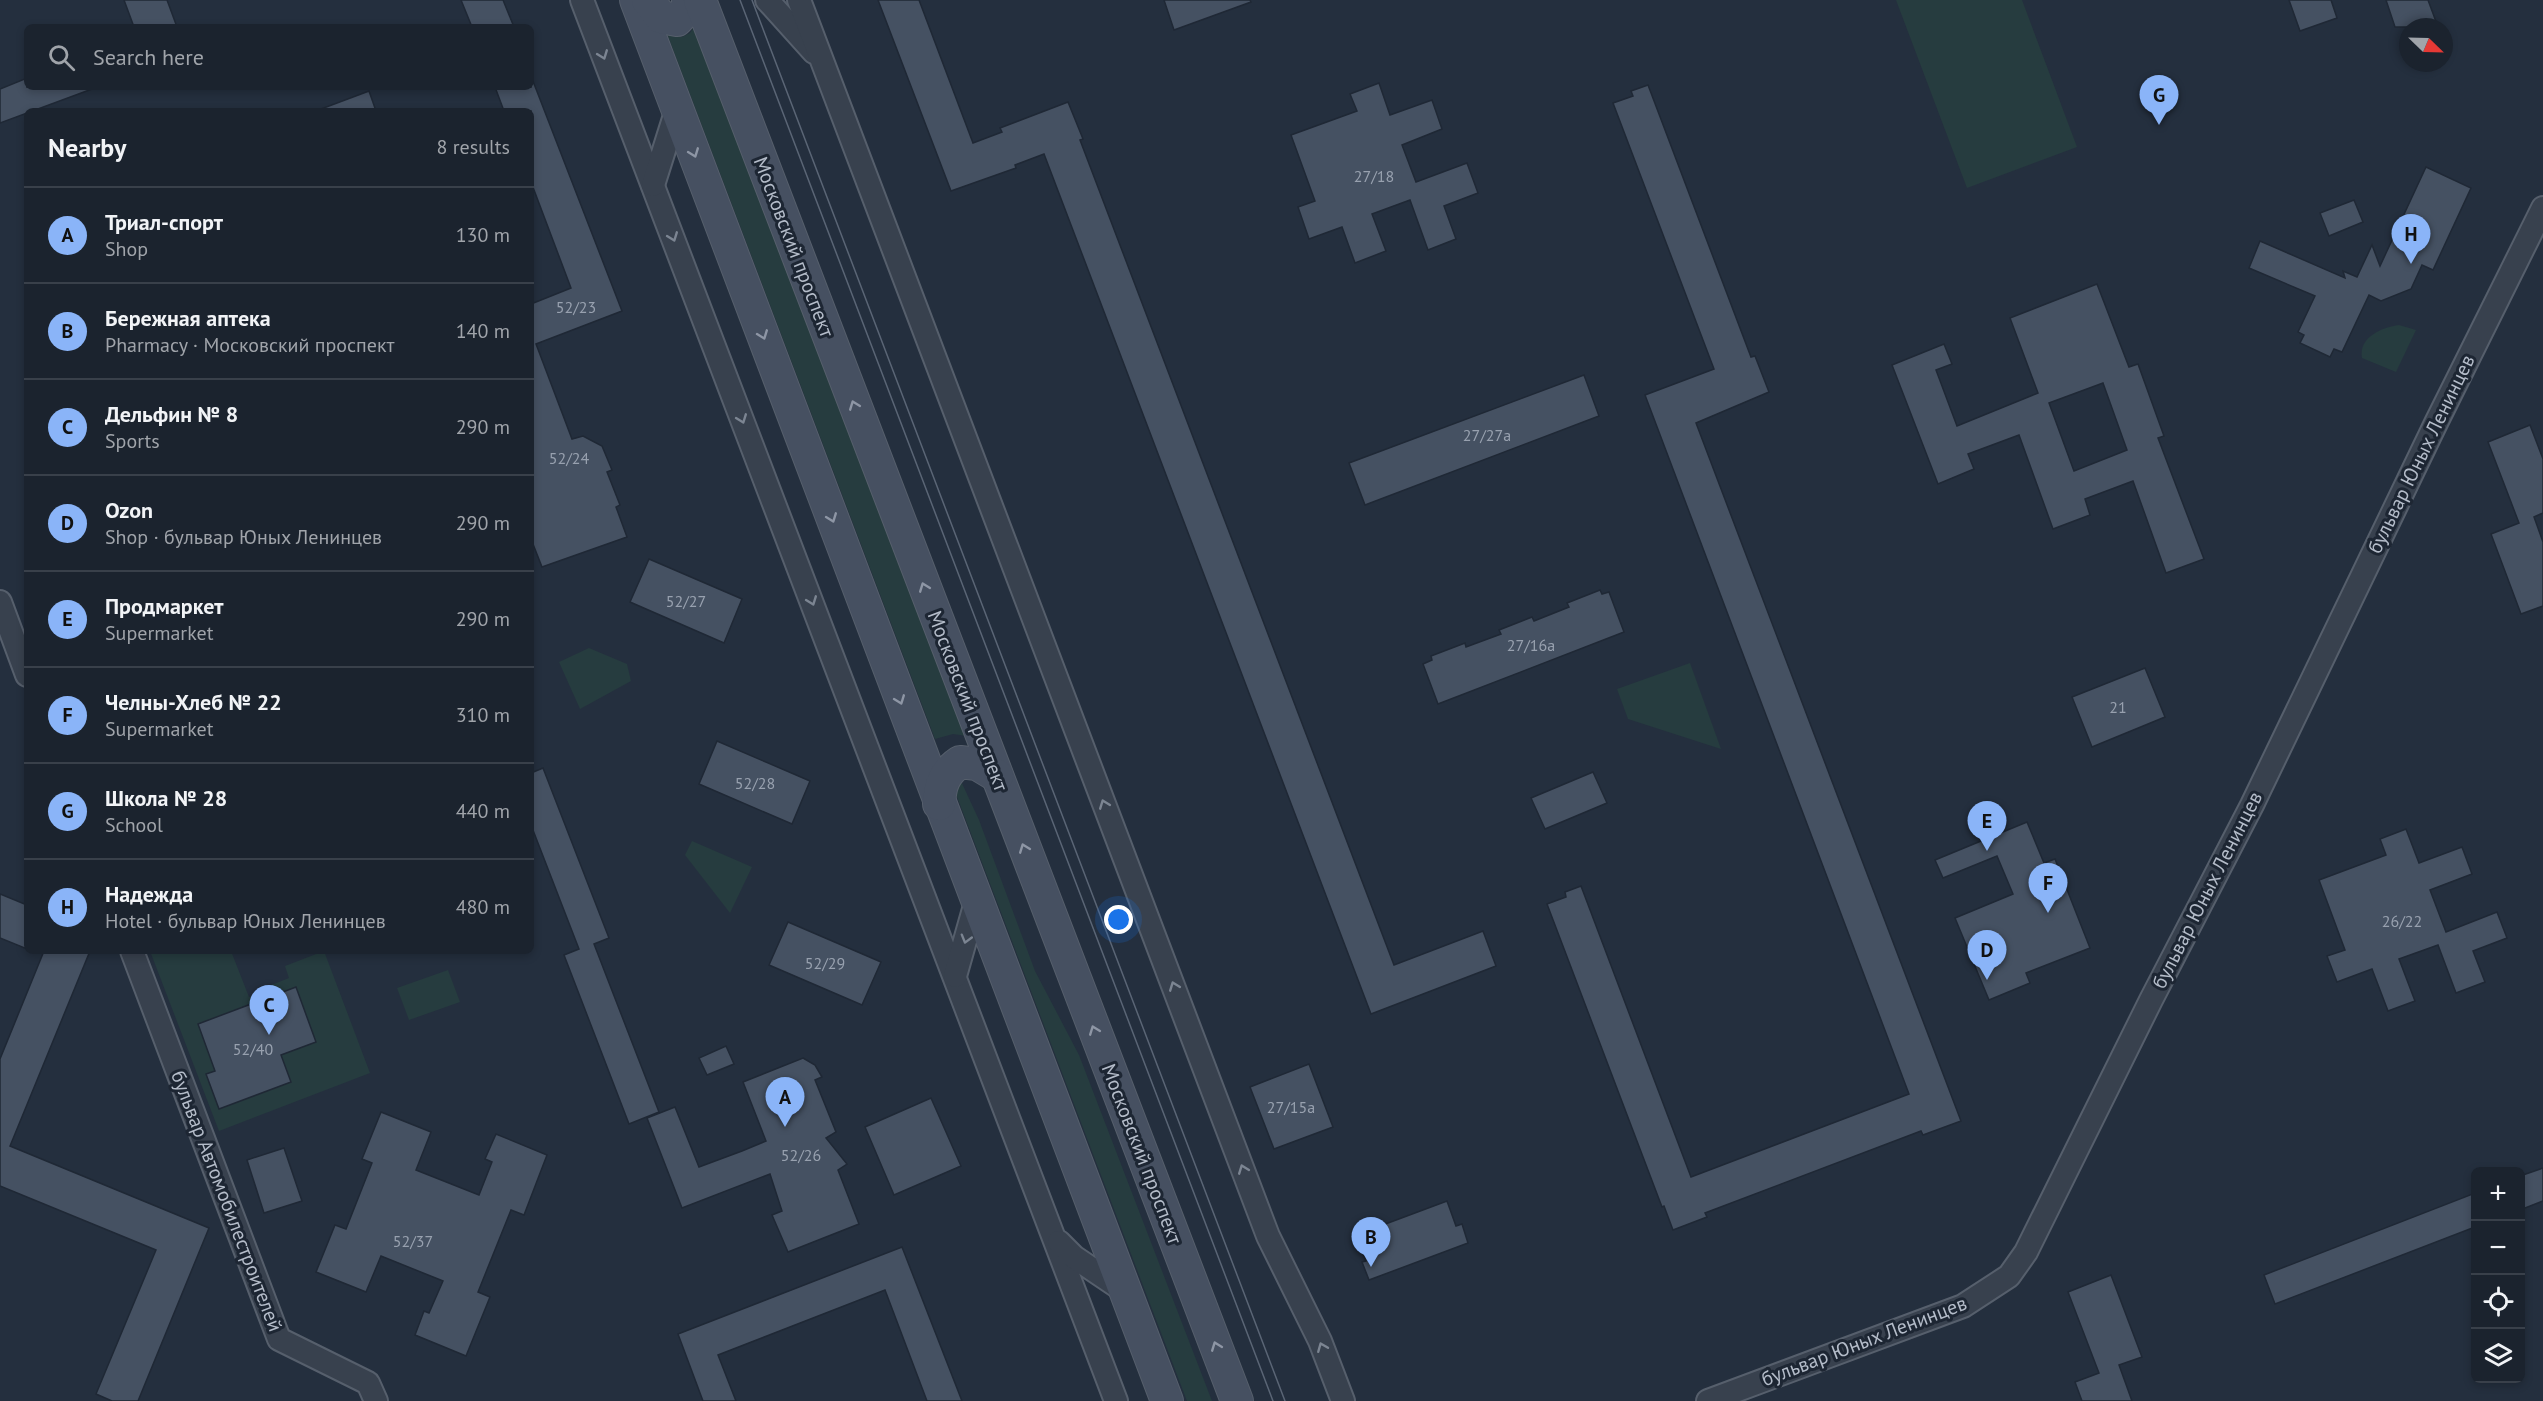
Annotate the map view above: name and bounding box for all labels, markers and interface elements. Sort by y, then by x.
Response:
north arrow [2399,18,2453,72]
search box [24,24,534,90]
icon: search [45,41,78,74]
text: Search here [93,43,204,71]
one-way arrow [596,48,608,59]
pin: G [2140,76,2178,125]
text: Nearby [48,131,126,164]
text: 8 results [437,134,510,160]
one-way arrow [687,147,699,158]
street label: Московский проспект [748,153,840,341]
house number: 27/18 [1354,166,1394,186]
text: Триал-спорт [105,208,223,236]
pin: H [2392,214,2430,264]
text: A [61,222,74,248]
text: 130 m [456,222,510,248]
one-way arrow [665,231,678,242]
text: Shop [105,236,148,262]
house number: 52/23 [556,297,596,317]
text: Бережная аптека [105,304,271,332]
text: B [62,318,73,344]
text: 140 m [456,318,510,344]
one-way arrow [755,330,768,340]
text: Pharmacy · Московский проспект [105,332,394,358]
street label: бульвар Юных Ленинцев [2362,350,2480,558]
text: Дельфин № 8 [105,400,238,428]
one-way arrow [849,400,861,411]
one-way arrow [735,413,748,424]
text: C [62,414,73,440]
text: 290 m [456,414,510,440]
house number: 27/27а [1463,425,1511,445]
text: Sports [105,428,160,454]
house number: 52/24 [549,448,590,468]
text: Ozon [105,496,153,524]
text: D [61,510,74,536]
text: 290 m [456,510,510,536]
one-way arrow [824,512,837,523]
text: Shop · бульвар Юных Ленинцев [105,524,382,550]
one-way arrow [919,582,931,593]
house number: 52/27 [666,591,706,611]
text: Продмаркет [105,592,224,620]
one-way arrow [805,595,817,606]
text: E [62,606,73,632]
text: 290 m [456,606,510,632]
street label: Московский проспект [922,607,1014,795]
text: Supermarket [105,620,213,646]
house number: 27/16а [1507,635,1555,655]
text: Челны-Хлеб № 22 [105,688,282,716]
one-way arrow [893,694,906,705]
house number: 21 [2109,697,2127,717]
text: F [62,702,73,728]
text: 310 m [456,702,510,728]
text: Supermarket [105,716,213,742]
house number: 52/28 [735,773,775,793]
text: Школа № 28 [105,784,227,812]
street label: бульвар Юных Ленинцев [2146,787,2268,993]
text: G [61,798,74,824]
text: 440 m [456,798,510,824]
one-way arrow [1099,799,1112,810]
pin: E [1968,802,2006,851]
text: School [105,812,163,838]
one-way arrow [1019,843,1031,854]
pin: F [2028,864,2068,913]
text: Надежда [105,880,193,908]
text: H [61,894,74,920]
text: 480 m [456,894,510,920]
your location [1104,905,1133,934]
text: Hotel · бульвар Юных Ленинцев [105,908,386,934]
house number: 26/22 [2382,911,2422,931]
pin: D [1968,930,2006,980]
one-way arrow [961,933,973,944]
house number: 52/29 [805,953,845,973]
one-way arrow [1168,981,1181,992]
pin: C [250,986,288,1035]
one-way arrow [1089,1025,1102,1035]
house number: 52/40 [233,1039,274,1059]
street label: Московский проспект [1096,1060,1188,1248]
street label: бульвар Автомобилестроителей [165,1067,289,1335]
pin: A [766,1078,804,1127]
house number: 27/15а [1267,1097,1315,1117]
house number: 52/26 [781,1145,821,1165]
one-way arrow [1238,1164,1250,1175]
map controls [2471,1167,2525,1383]
button: + [2471,1167,2525,1221]
pin: B [1352,1218,1390,1267]
button: − [2471,1221,2525,1275]
house number: 52/37 [393,1231,433,1251]
button: locate [2471,1275,2525,1329]
street label: бульвар Юных Ленинцев [1758,1290,1970,1392]
button: layers [2471,1329,2525,1383]
one-way arrow [1211,1342,1223,1353]
one-way arrow [1317,1342,1329,1353]

